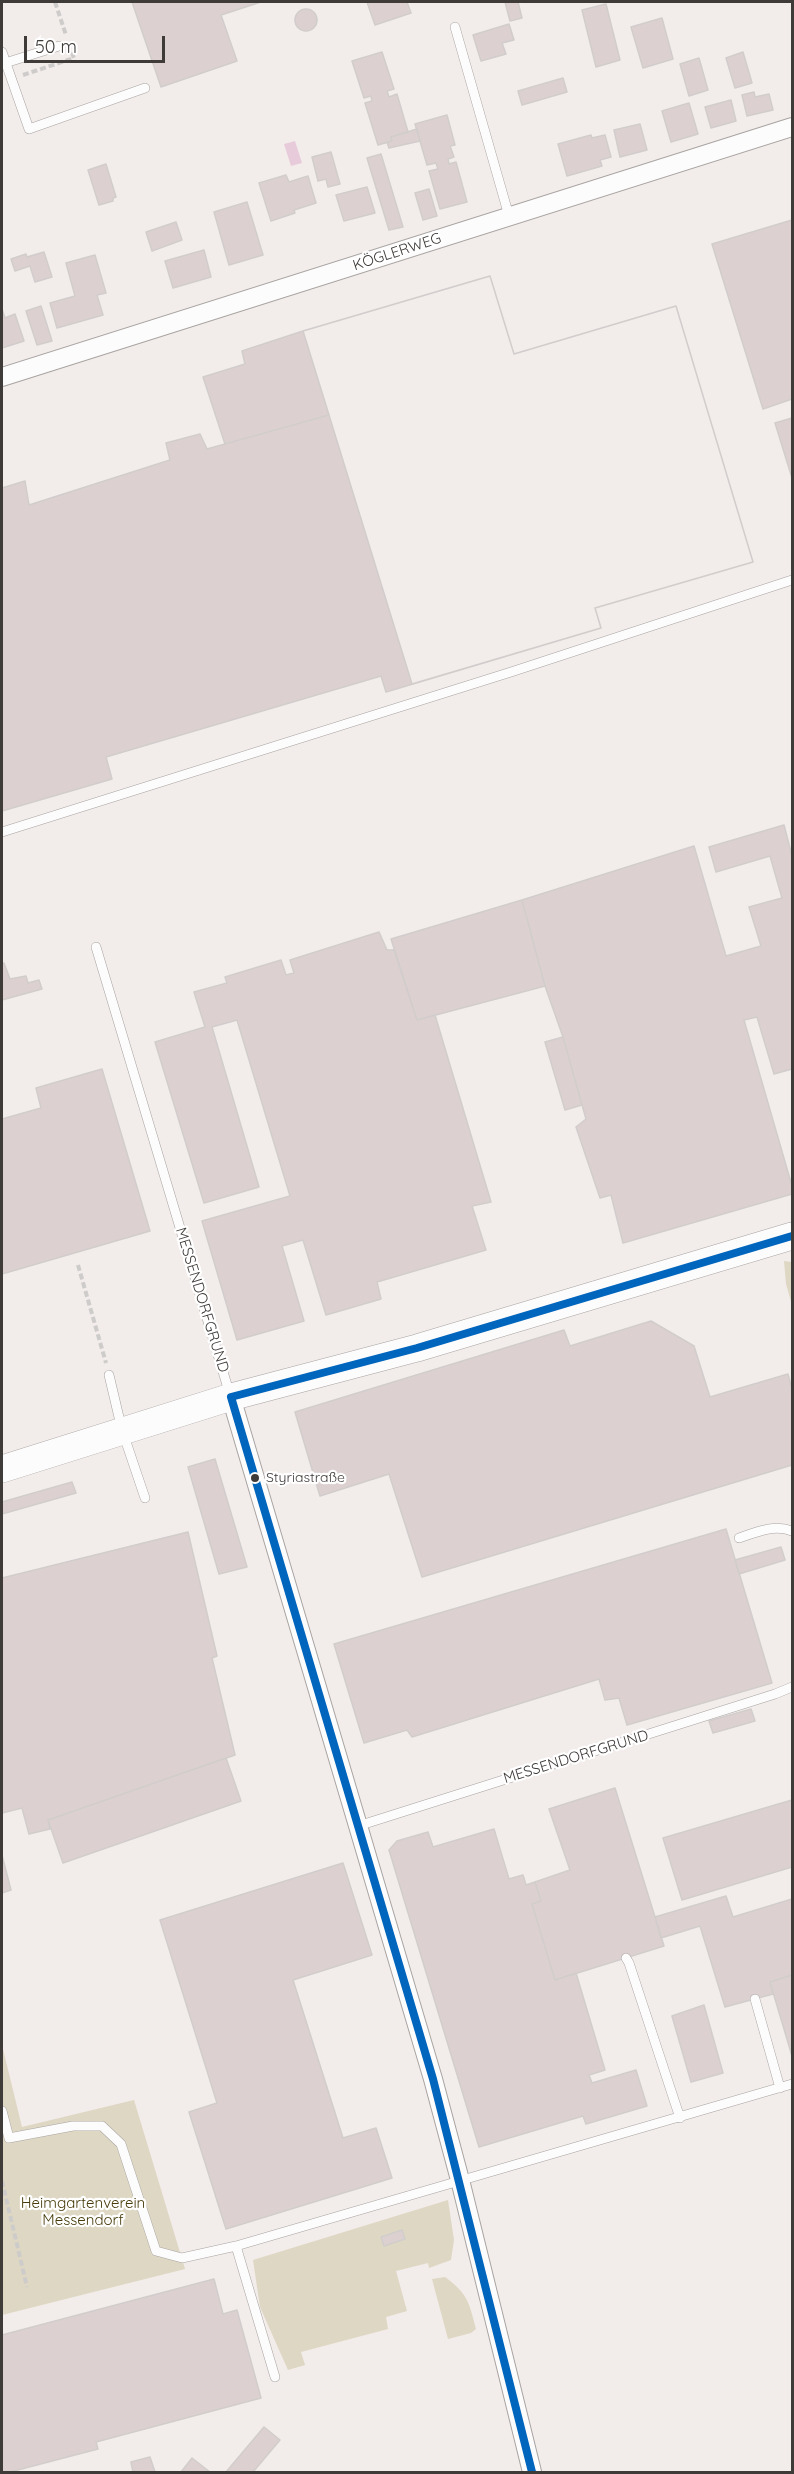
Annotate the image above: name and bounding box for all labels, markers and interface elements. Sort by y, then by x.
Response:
scale bar [27,24,168,62]
text: 50 m [35,35,77,58]
street label: KÖGLERWEG [350,229,444,275]
street label: MESSENDORFGRUND [171,1225,233,1375]
place label: Styriastraße [266,1470,345,1486]
marker: Styriastraße [249,1472,261,1484]
street label: MESSENDORFGRUND [501,1726,651,1788]
park label: Heimgartenverein Messendorf [21,2194,145,2229]

